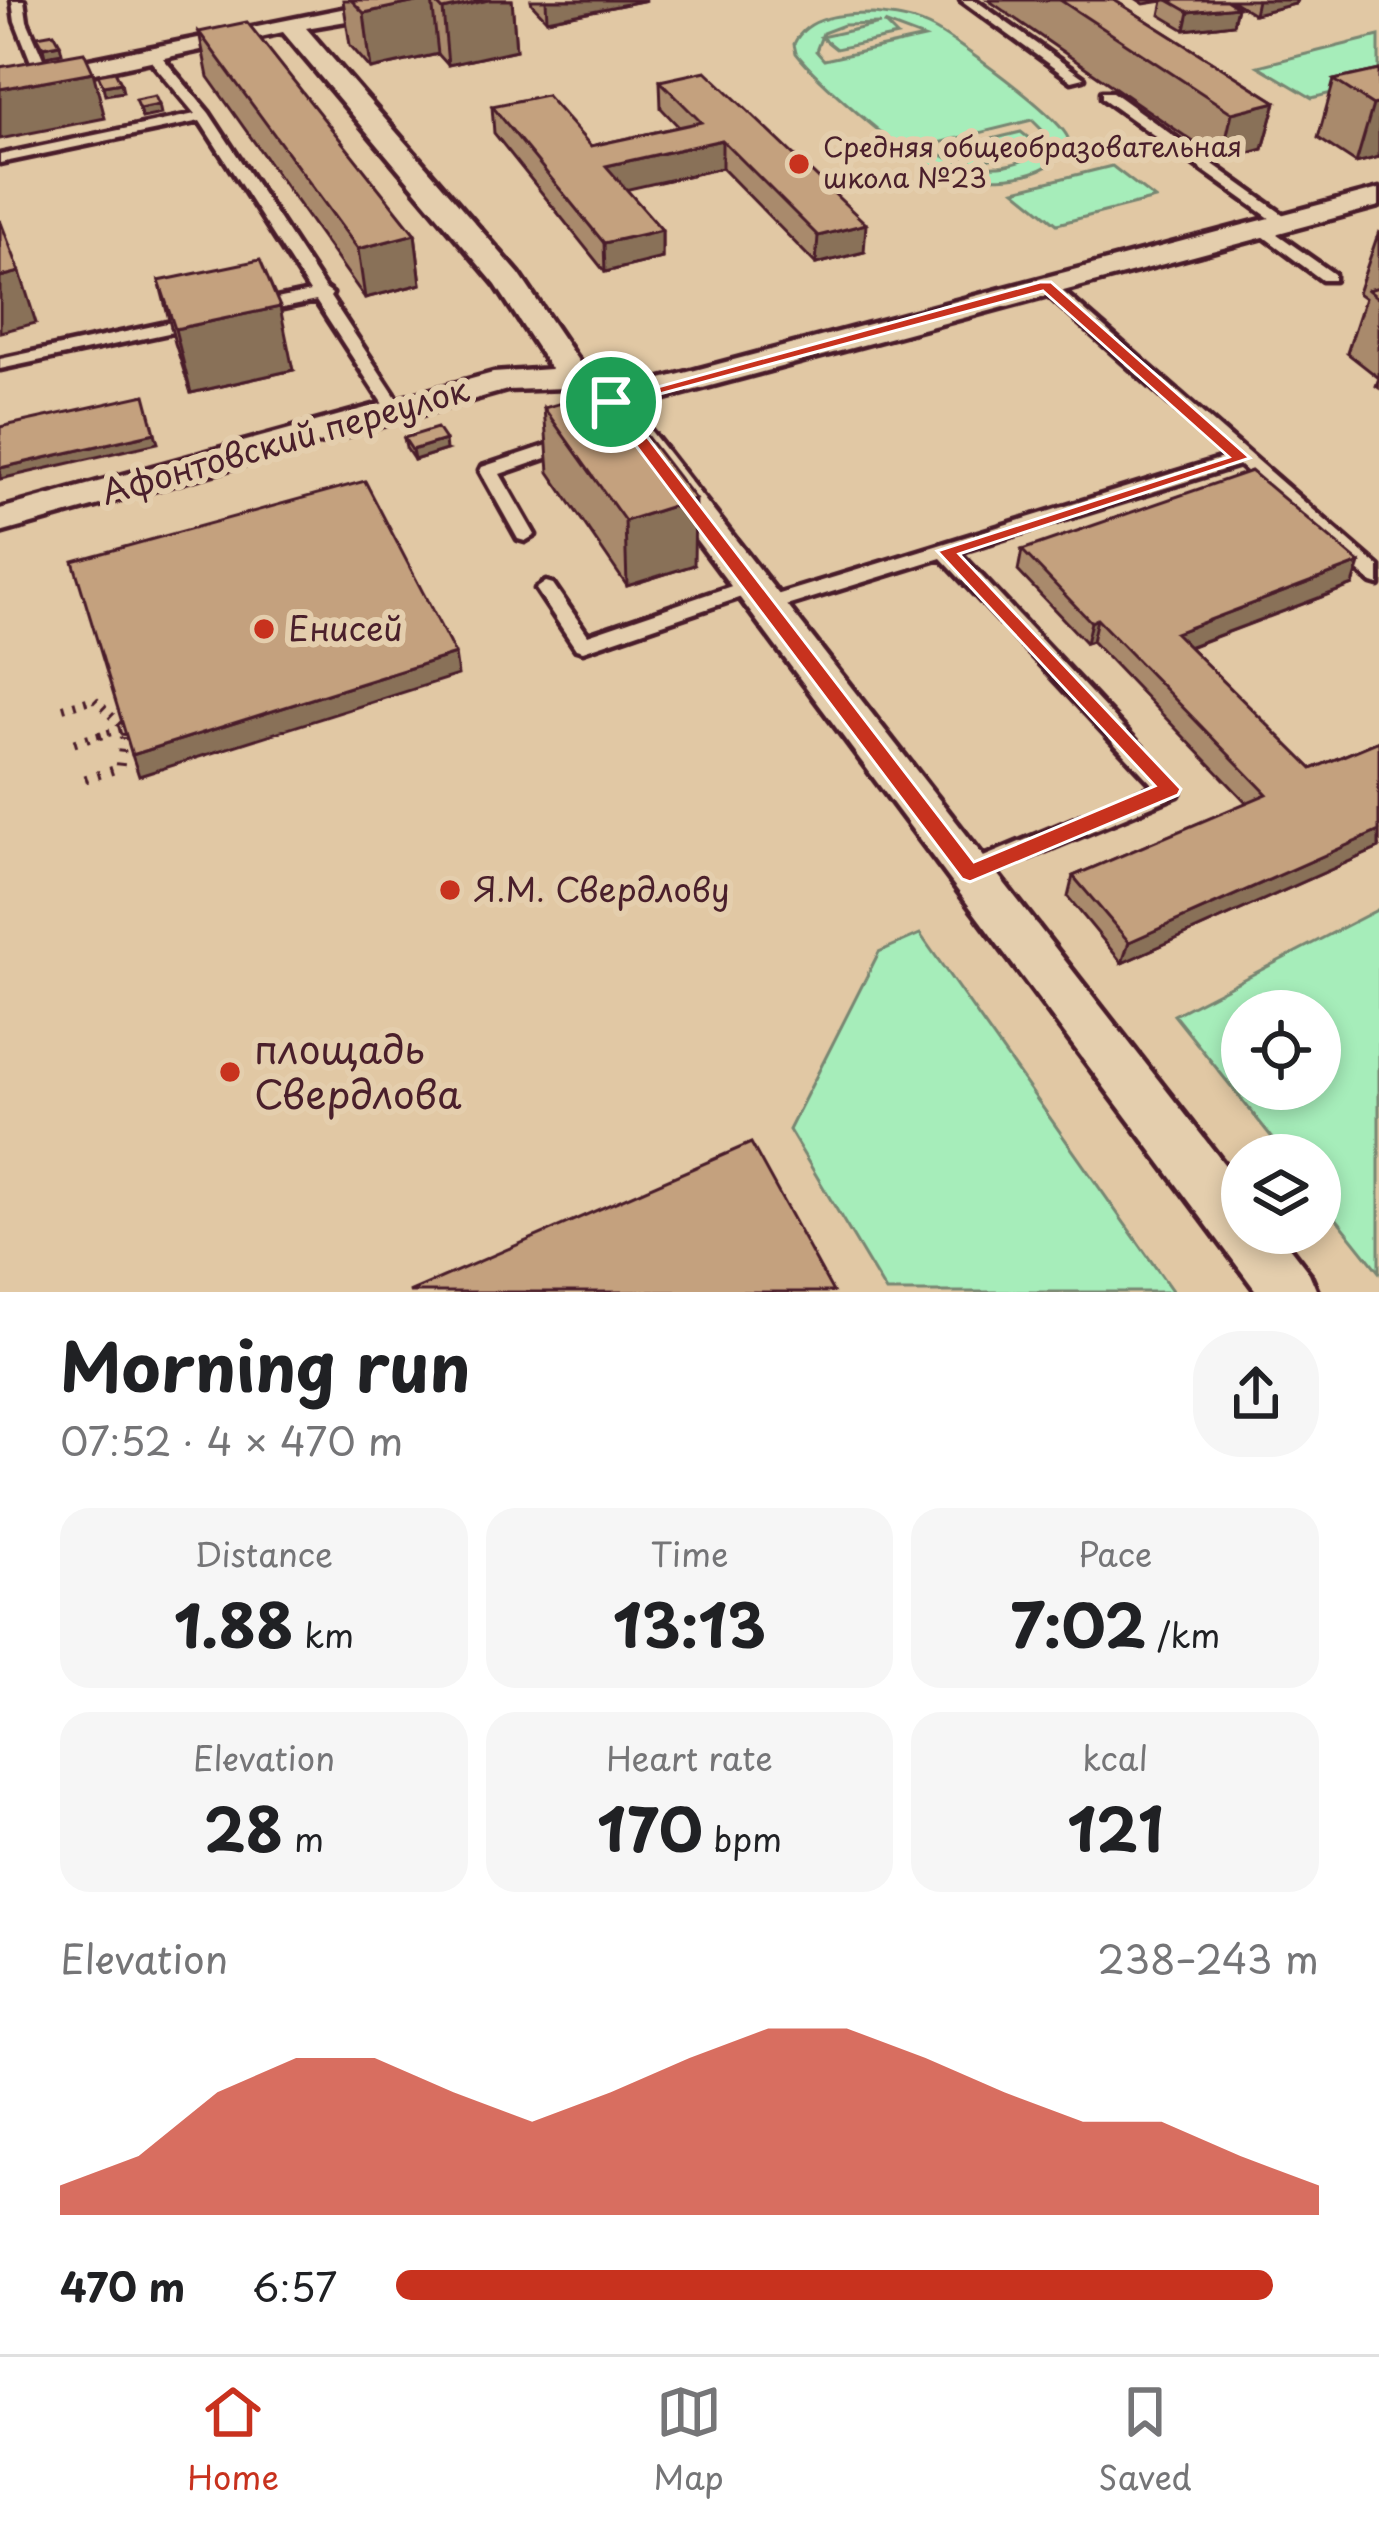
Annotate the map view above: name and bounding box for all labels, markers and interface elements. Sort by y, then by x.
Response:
place label: Средняя общеобразовательная школа №23 [823,125,1242,197]
marker: Средняя общеобразовательная школа №23 [786,151,812,177]
pin [560,351,662,453]
street label: Афонтовский переулок [95,363,474,515]
icon: arrive [578,369,644,435]
place label: Енисей [288,602,403,652]
marker: Енисей [251,616,277,642]
place label: Я.М. Свердлову [474,863,730,913]
marker: Я.М. Свердлову [437,877,463,903]
map controls [1221,990,1341,1254]
button: locate [1221,990,1341,1110]
place label: площадь Свердлова [254,1018,462,1122]
marker: площадь Свердлова [217,1059,243,1085]
button: layers [1221,1134,1341,1254]
text: Morning run [60,1315,470,1414]
button: share [1193,1331,1319,1457]
text: 07:52 · 4 × 470 m [60,1410,403,1469]
text: Distance [195,1528,333,1578]
text: Time [651,1528,728,1578]
text: Pace [1078,1528,1152,1578]
text: 1.88 [174,1578,294,1668]
text: 13:13 [613,1578,766,1668]
text: 7:02 [1010,1578,1146,1668]
text: km [294,1609,354,1659]
text: /km [1146,1609,1220,1659]
text: Elevation [193,1732,335,1782]
text: Heart rate [606,1732,773,1782]
text: kcal [1082,1732,1148,1782]
text: 28 [204,1782,283,1872]
text: 170 [597,1782,703,1872]
text: 121 [1067,1782,1163,1872]
text: m [283,1813,324,1863]
text: bpm [703,1813,782,1863]
text: Elevation [60,1928,228,1987]
text: 238–243 m [1097,1928,1319,1987]
text: 470 m [60,2256,185,2315]
text: 6:57 [252,2256,337,2315]
tab: Home [187,2379,279,2501]
tab: Map [653,2379,724,2501]
tab: Saved [1098,2379,1192,2501]

